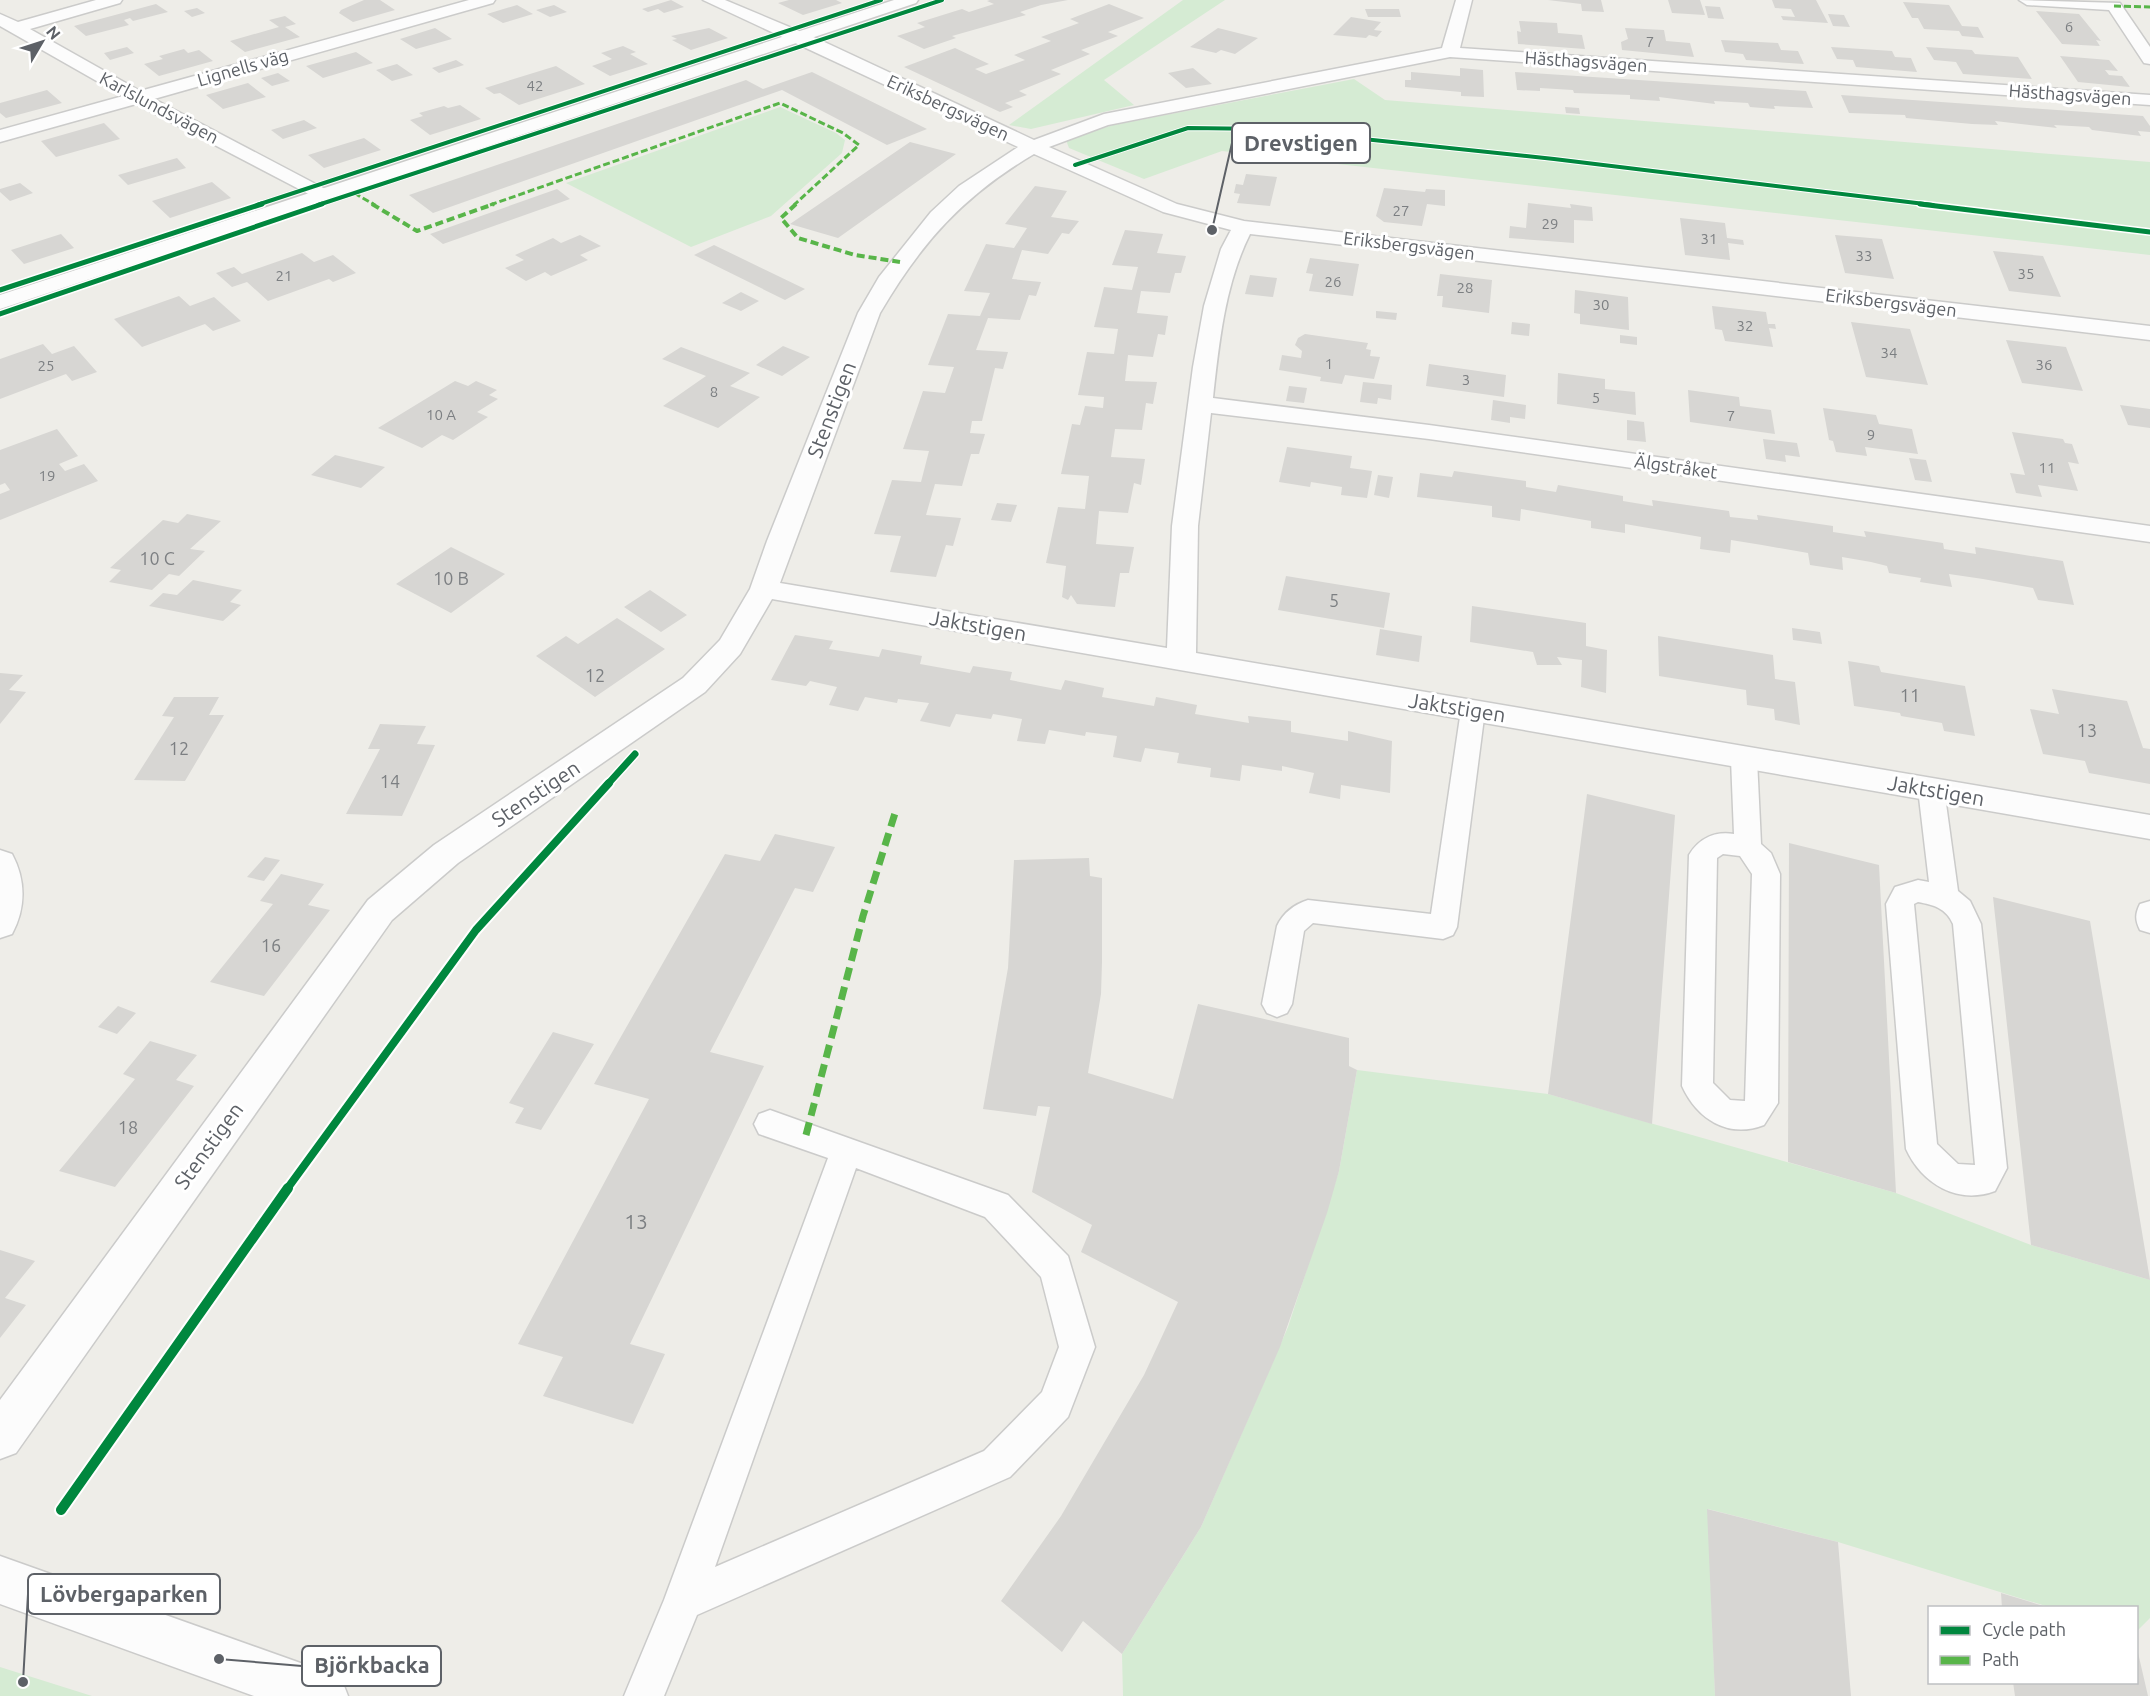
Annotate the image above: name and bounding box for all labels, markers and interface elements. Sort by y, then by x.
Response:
north arrow [12,12,72,72]
house number: 6 [2065,18,2073,35]
text: N [43,22,64,43]
house number: 7 [1646,33,1654,50]
street label: Lignells väg [195,44,291,90]
street label: Hästhagsvägen [1524,47,1648,75]
street label: Karlslundsvägen [97,67,222,147]
street label: Eriksbergsvägen [884,70,1013,144]
house number: 42 [527,77,543,94]
street label: Hästhagsvägen [2008,80,2132,108]
callout: Drevstigen [1232,123,1370,163]
text: Drevstigen [1244,130,1358,155]
house number: 27 [1393,202,1409,219]
house number: 29 [1542,215,1558,232]
street label: Eriksbergsvägen [1342,227,1476,263]
house number: 31 [1701,230,1717,247]
house number: 33 [1856,247,1872,264]
house number: 35 [2018,265,2034,282]
house number: 21 [276,267,292,284]
house number: 26 [1325,273,1341,290]
house number: 28 [1457,279,1473,296]
street label: Eriksbergsvägen [1824,284,1958,320]
house number: 30 [1593,296,1609,313]
house number: 32 [1737,317,1753,334]
house number: 34 [1881,344,1897,361]
house number: 1 [1325,355,1333,372]
house number: 36 [2036,356,2052,373]
house number: 25 [38,357,54,374]
street label: Stenstigen [802,358,860,461]
house number: 3 [1462,371,1470,388]
house number: 8 [710,383,718,400]
house number: 5 [1592,389,1600,406]
house number: 10 A [426,406,456,423]
house number: 7 [1727,407,1735,424]
house number: 9 [1867,426,1875,443]
street label: Älgstråket [1633,450,1719,482]
house number: 11 [2039,459,2055,476]
house number: 19 [39,467,55,484]
house number: 10 C [139,548,175,568]
house number: 10 B [433,568,469,588]
house number: 5 [1329,590,1339,610]
street label: Jaktstigen [928,605,1029,645]
house number: 12 [585,665,605,685]
house number: 11 [1900,685,1920,705]
street label: Jaktstigen [1407,687,1507,727]
house number: 13 [2077,720,2097,740]
house number: 12 [169,738,189,758]
street label: Stenstigen [487,755,584,831]
street label: Jaktstigen [1886,770,1987,810]
house number: 14 [380,771,400,791]
house number: 16 [261,935,281,955]
street label: Stenstigen [169,1098,248,1193]
house number: 18 [118,1117,138,1137]
house number: 13 [624,1209,648,1233]
callout: Lövbergaparken [28,1574,220,1614]
text: Lövbergaparken [40,1581,208,1606]
legend [1928,1606,2138,1684]
text: Cycle path [1982,1619,2066,1639]
callout: Björkbacka [302,1646,441,1686]
text: Path [1982,1649,2019,1669]
text: Björkbacka [314,1652,430,1677]

